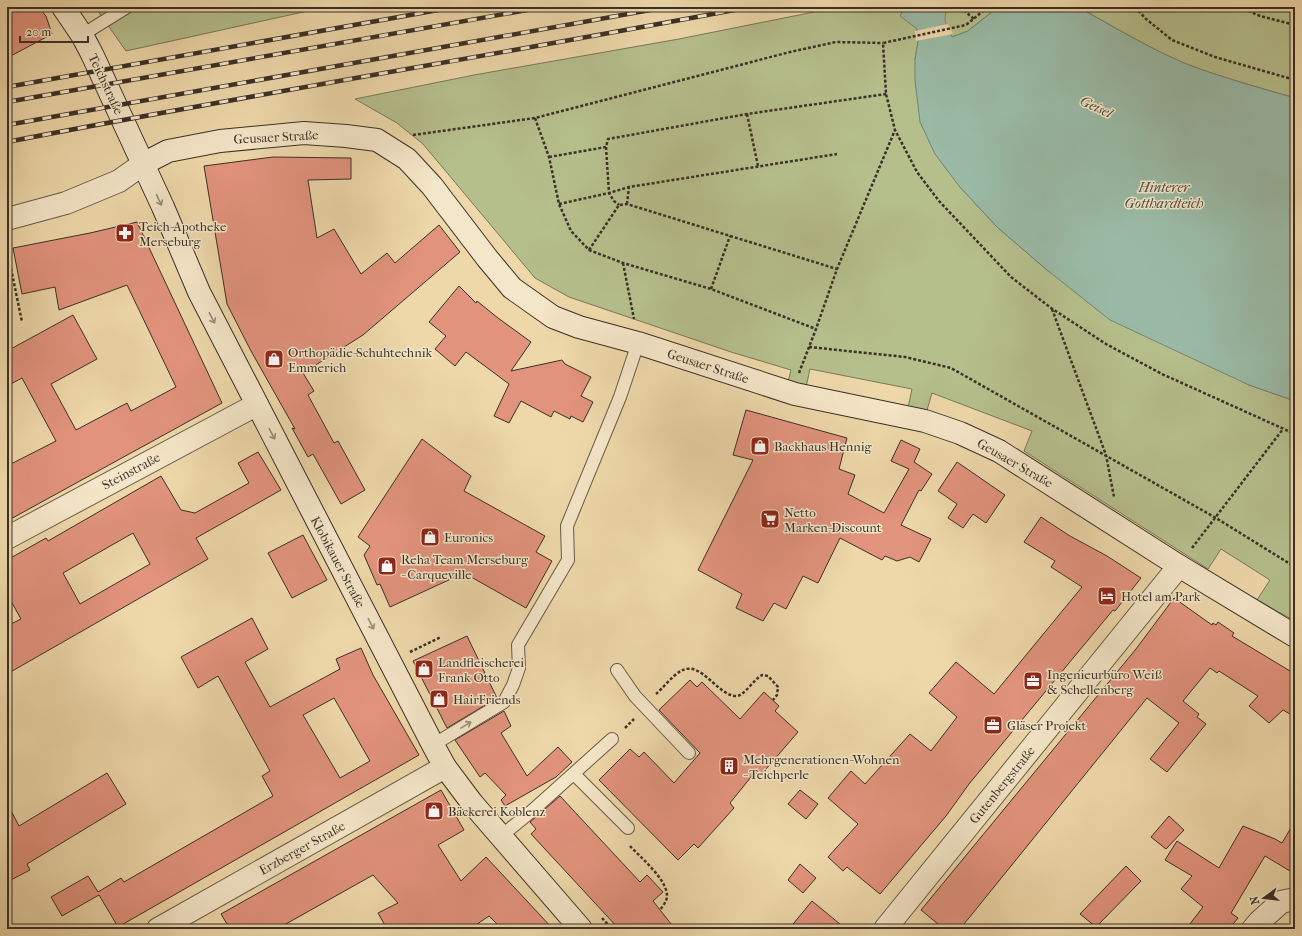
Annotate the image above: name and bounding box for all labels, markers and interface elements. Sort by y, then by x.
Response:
scale bar [20,18,88,44]
text: 20 m [26,25,51,39]
street label: Teichstraße [85,51,127,117]
water label: Geisel [1077,92,1116,122]
street label: Geusaer Straße [233,127,319,147]
water label: Hinterer Gotthardteich [1125,179,1203,212]
one-way arrow [156,193,163,205]
place label: Teich-Apotheke Merseburg [139,219,227,249]
pharmacy icon: Teich-Apotheke Merseburg [114,222,136,244]
one-way arrow [209,312,217,324]
place label: Orthopädie-Schuhtechnik Emmerich [288,345,433,375]
street label: Geusaer Straße [665,346,751,386]
shop icon: Orthopädie-Schuhtechnik Emmerich [263,348,285,370]
one-way arrow [268,428,276,440]
shop icon: Backhaus Hennig [749,435,771,457]
street label: Geusaer Straße [974,435,1056,491]
place label: Backhaus Hennig [774,439,873,454]
street label: Steinstraße [99,449,163,493]
place label: Netto Marken-Discount [784,505,882,535]
supermarket icon: Netto Marken-Discount [759,508,781,530]
street label: Klobikauer Straße [308,514,369,611]
shop icon: Euronics [419,526,441,548]
place label: Euronics [444,530,493,545]
place label: Reha Team Merseburg - Carqueville [401,552,529,582]
shop icon: Reha Team Merseburg - Carqueville [376,555,398,577]
hotel icon: Hotel am Park [1096,585,1118,607]
place label: Hotel am Park [1121,589,1201,604]
one-way arrow [367,617,375,629]
place label: Landfleischerei Frank Otto [438,655,524,685]
shop icon: Landfleischerei Frank Otto [413,658,435,680]
place label: Ingenieurbüro Weiß & Schellenberg [1047,667,1162,697]
office icon: Ingenieurbüro Weiß & Schellenberg [1022,670,1044,692]
shop icon: HairFriends [428,688,450,710]
place label: HairFriends [453,692,521,707]
office icon: Gläser Projekt [982,714,1004,736]
place label: Gläser Projekt [1007,718,1087,733]
one-way arrow [460,721,471,729]
street label: Gutenbergstraße [966,743,1038,827]
place label: Mehrgenerationen-Wohnen - Teichperle [743,752,900,782]
building icon: Mehrgenerationen-Wohnen - Teichperle [718,755,740,777]
shop icon: Bäckerei Koblenz [423,800,445,822]
place label: Bäckerei Koblenz [448,804,546,819]
street label: Erzberger Straße [256,818,348,878]
north arrow [1244,878,1284,918]
text: N [1247,894,1262,906]

